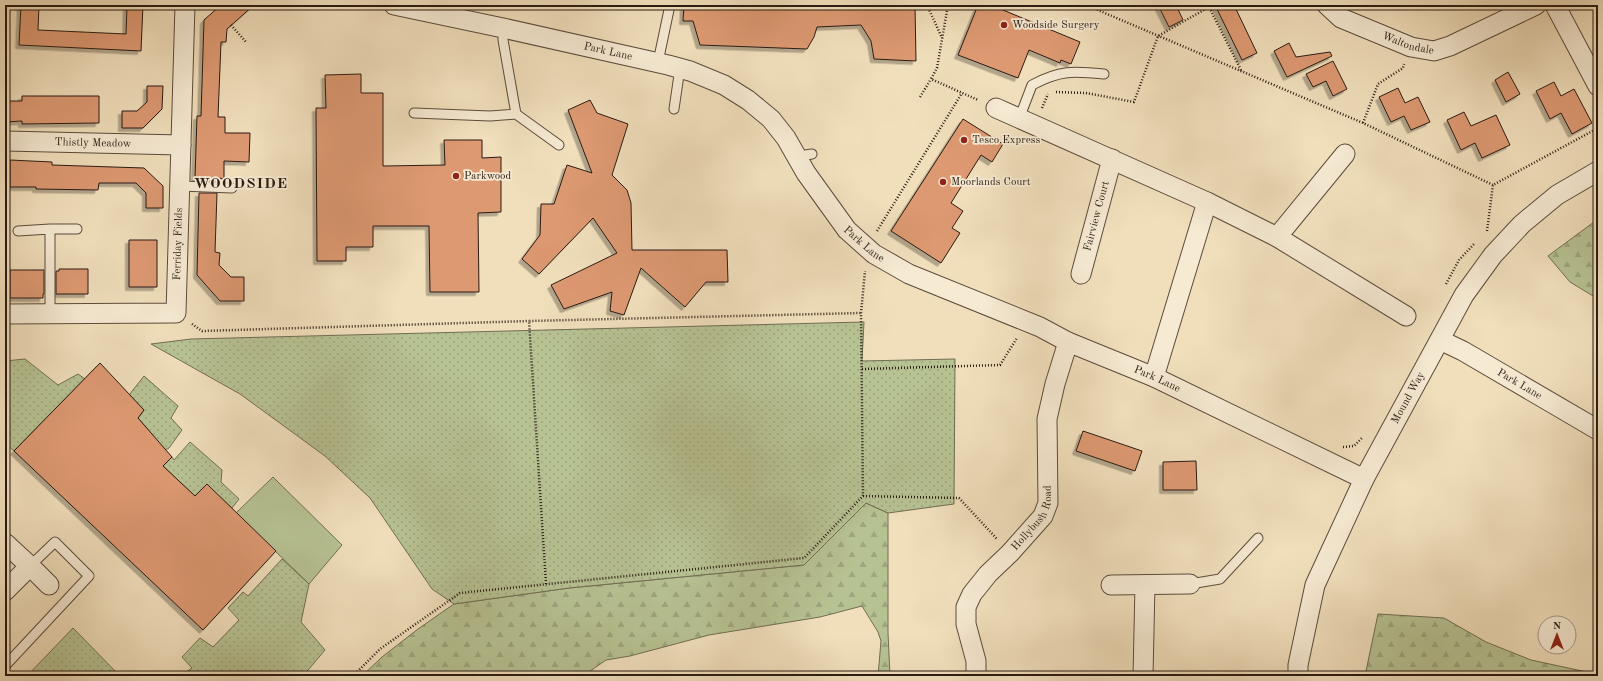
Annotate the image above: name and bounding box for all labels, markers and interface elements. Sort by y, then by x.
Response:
marker: Woodside Surgery [999,20,1009,30]
place label: Woodside Surgery [1012,20,1100,31]
street label: Waltondale [1380,30,1435,56]
street label: Park Lane [583,41,633,62]
marker: Tesco Express [959,135,969,145]
place label: Tesco Express [972,135,1041,146]
street label: Thistly Meadow [55,137,132,149]
marker: Parkwood [451,171,461,181]
place label: Parkwood [464,171,512,182]
district label: WOODSIDE [194,177,288,192]
marker: Moorlands Court [938,177,948,187]
place label: Moorlands Court [951,177,1031,188]
street label: Fairview Court [1082,180,1111,252]
street label: Ferriday Fields [171,207,185,281]
street label: Park Lane [841,224,886,264]
street label: Park Lane [1132,364,1182,394]
street label: Park Lane [1495,367,1544,401]
street label: Mound Way [1390,370,1427,426]
street label: Hollybush Road [1009,485,1054,553]
north arrow [1537,615,1577,655]
text: N [1553,621,1562,632]

